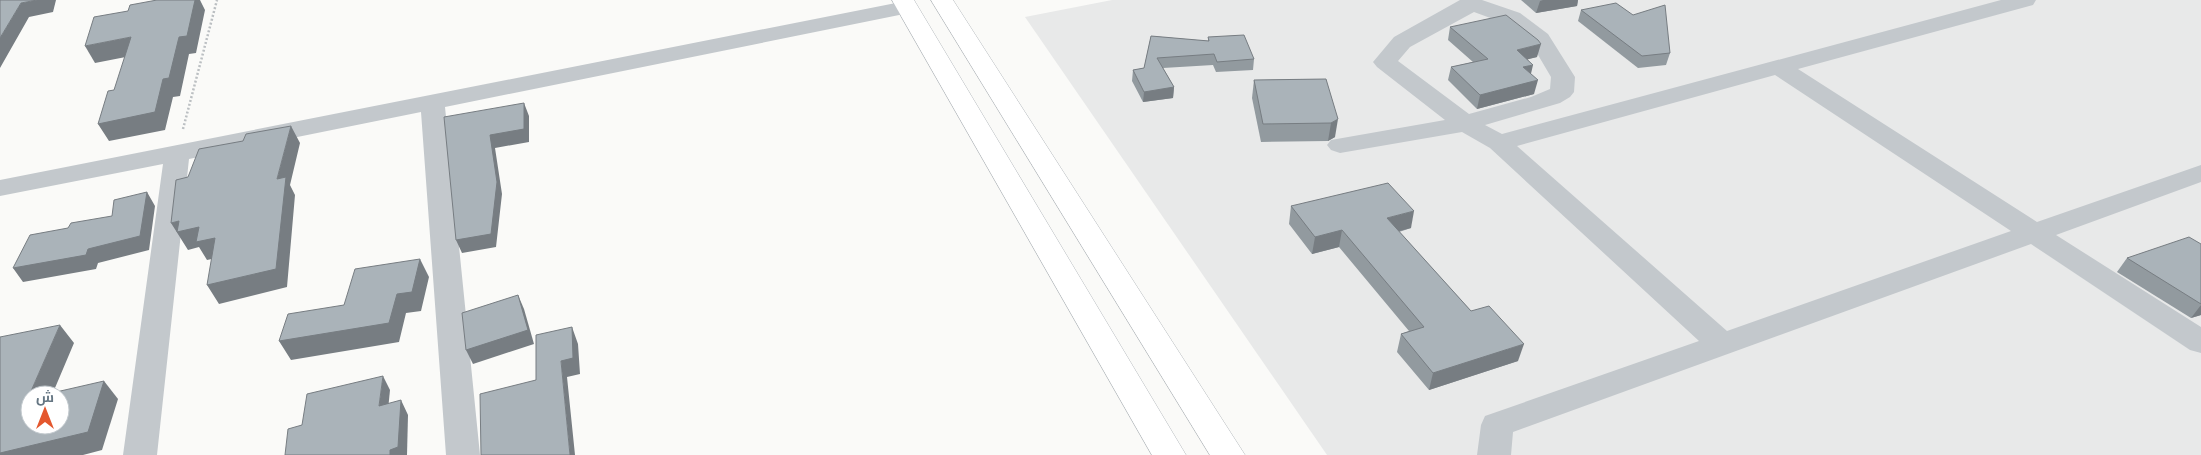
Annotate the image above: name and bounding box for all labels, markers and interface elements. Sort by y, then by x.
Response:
north arrow [20,385,70,435]
text: ش [36,388,54,406]

